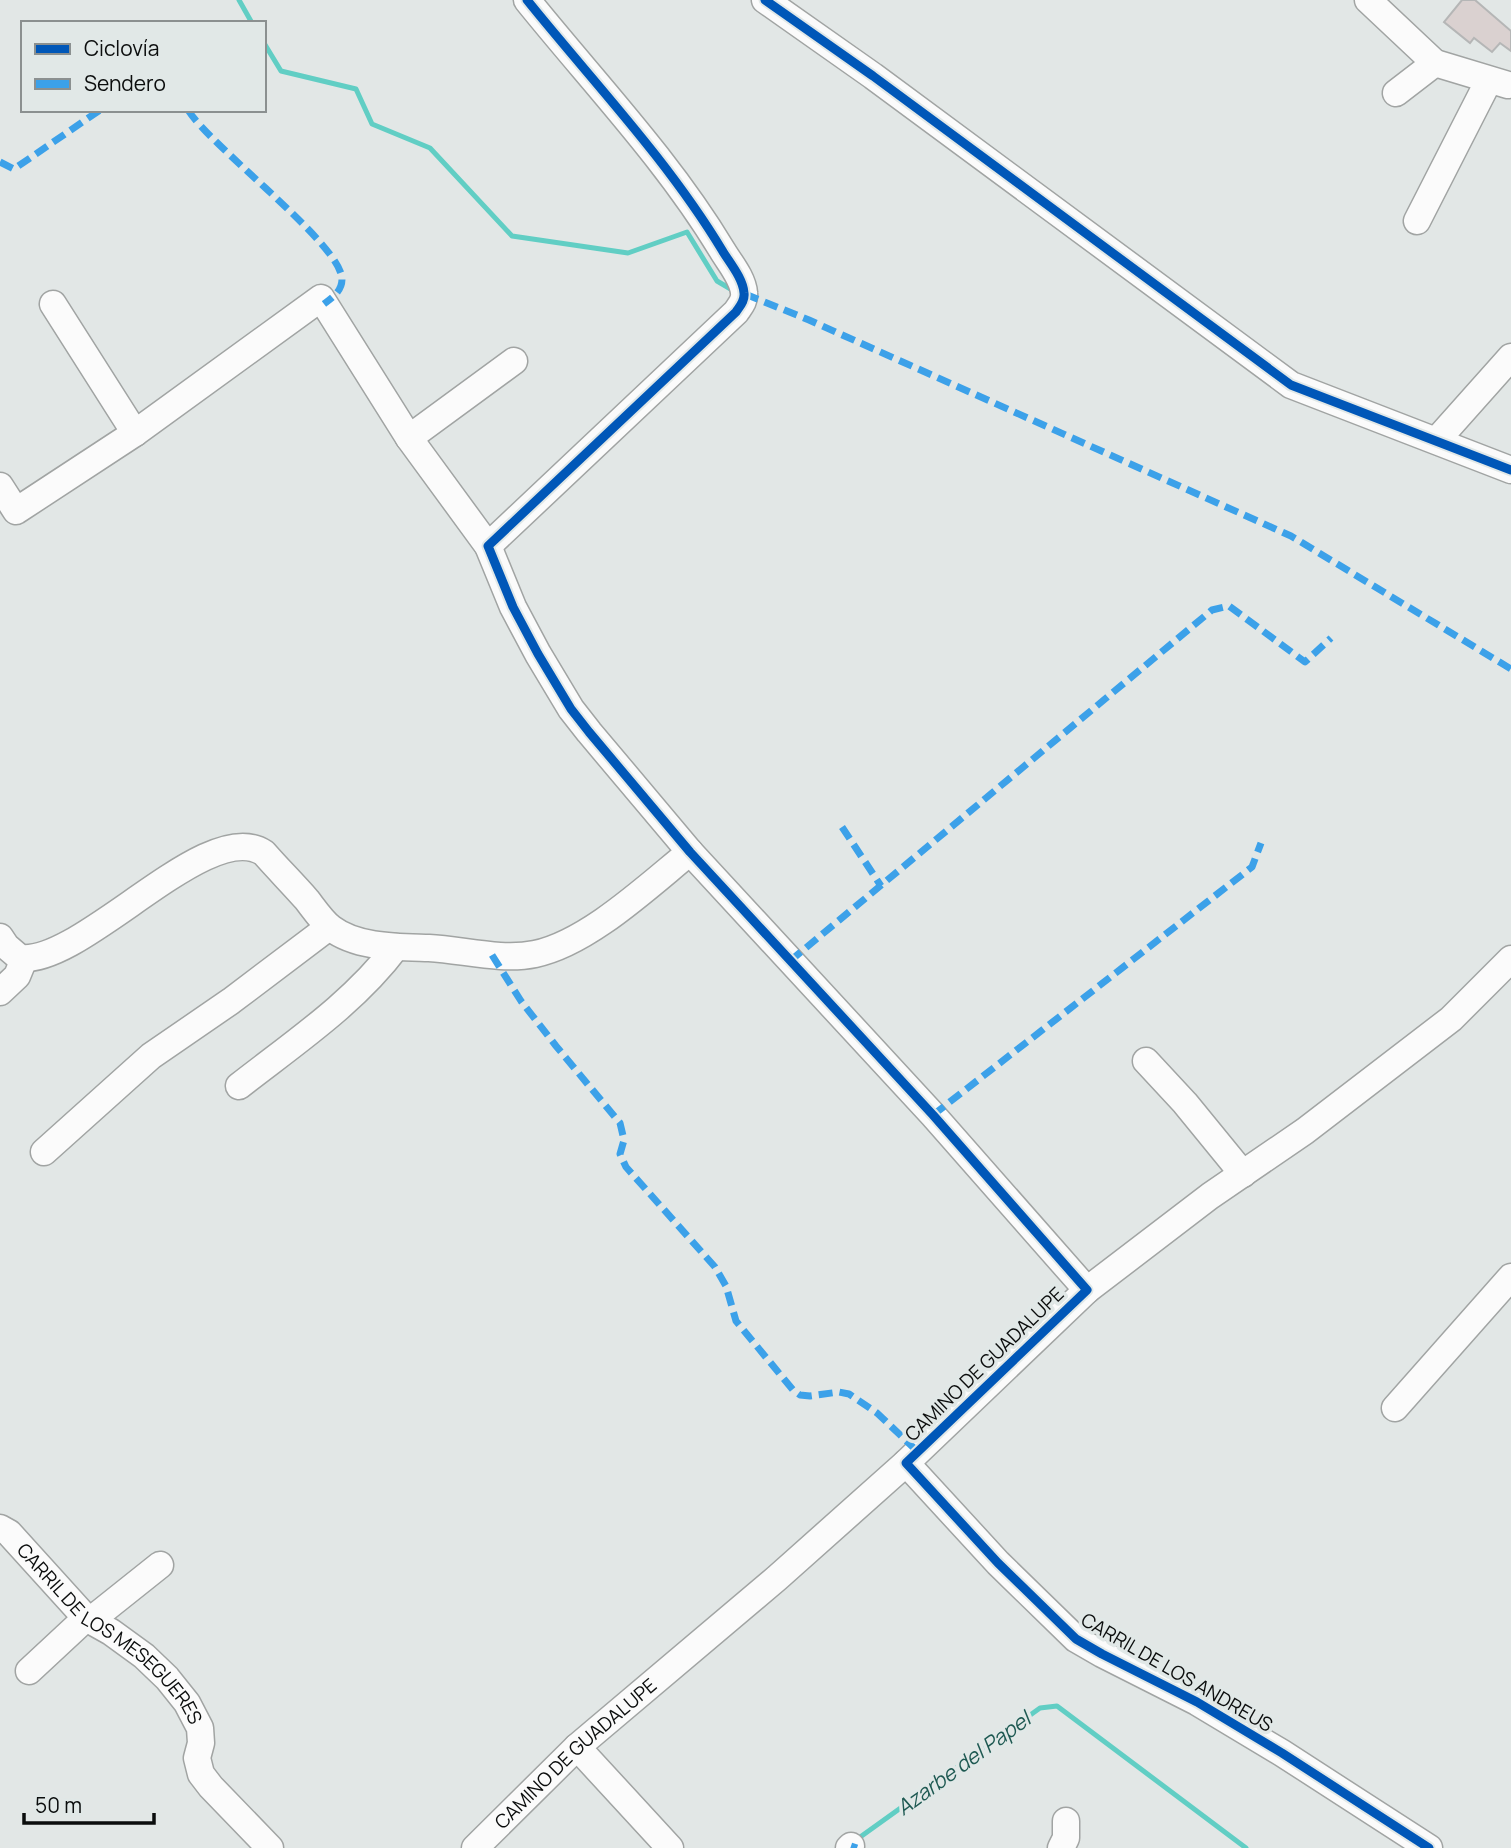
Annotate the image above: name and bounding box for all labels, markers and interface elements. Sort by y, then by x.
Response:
legend [21,21,266,112]
text: Ciclovía [84,34,159,62]
text: Sendero [84,69,166,97]
street label: CAMINO DE GUADALUPE [899,1281,1069,1447]
street label: CARRIL DE LOS MESEGUERES [11,1537,209,1729]
street label: CARRIL DE LOS ANDREUS [1076,1606,1278,1738]
street label: CAMINO DE GUADALUPE [489,1672,662,1835]
water label: Azarbe del Papel [890,1703,1038,1821]
scale bar [24,1782,154,1826]
text: 50 m [35,1791,82,1819]

